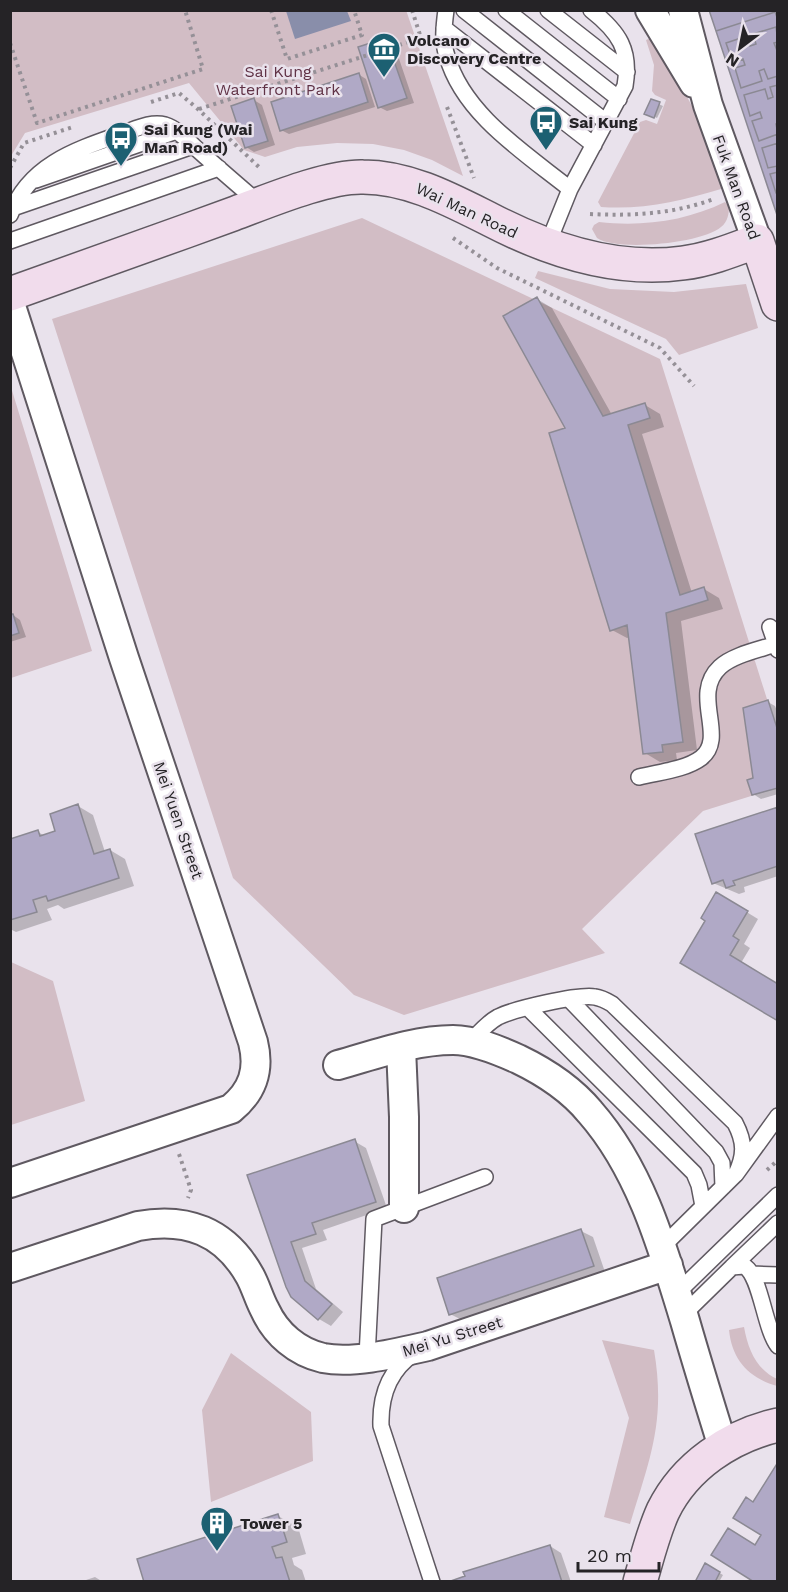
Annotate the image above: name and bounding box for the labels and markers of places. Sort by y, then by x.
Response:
museum icon: Volcano Discovery Centre [366,31,402,78]
place label: Volcano Discovery Centre [407,31,541,68]
bus stop icon: Sai Kung [528,104,564,151]
place label: Sai Kung [569,113,638,132]
bus stop icon: Sai Kung (Wai Man Road) [103,120,139,167]
place label: Sai Kung (Wai Man Road) [144,120,253,157]
building icon: Tower 5 [199,1505,235,1552]
place label: Tower 5 [240,1514,302,1533]

